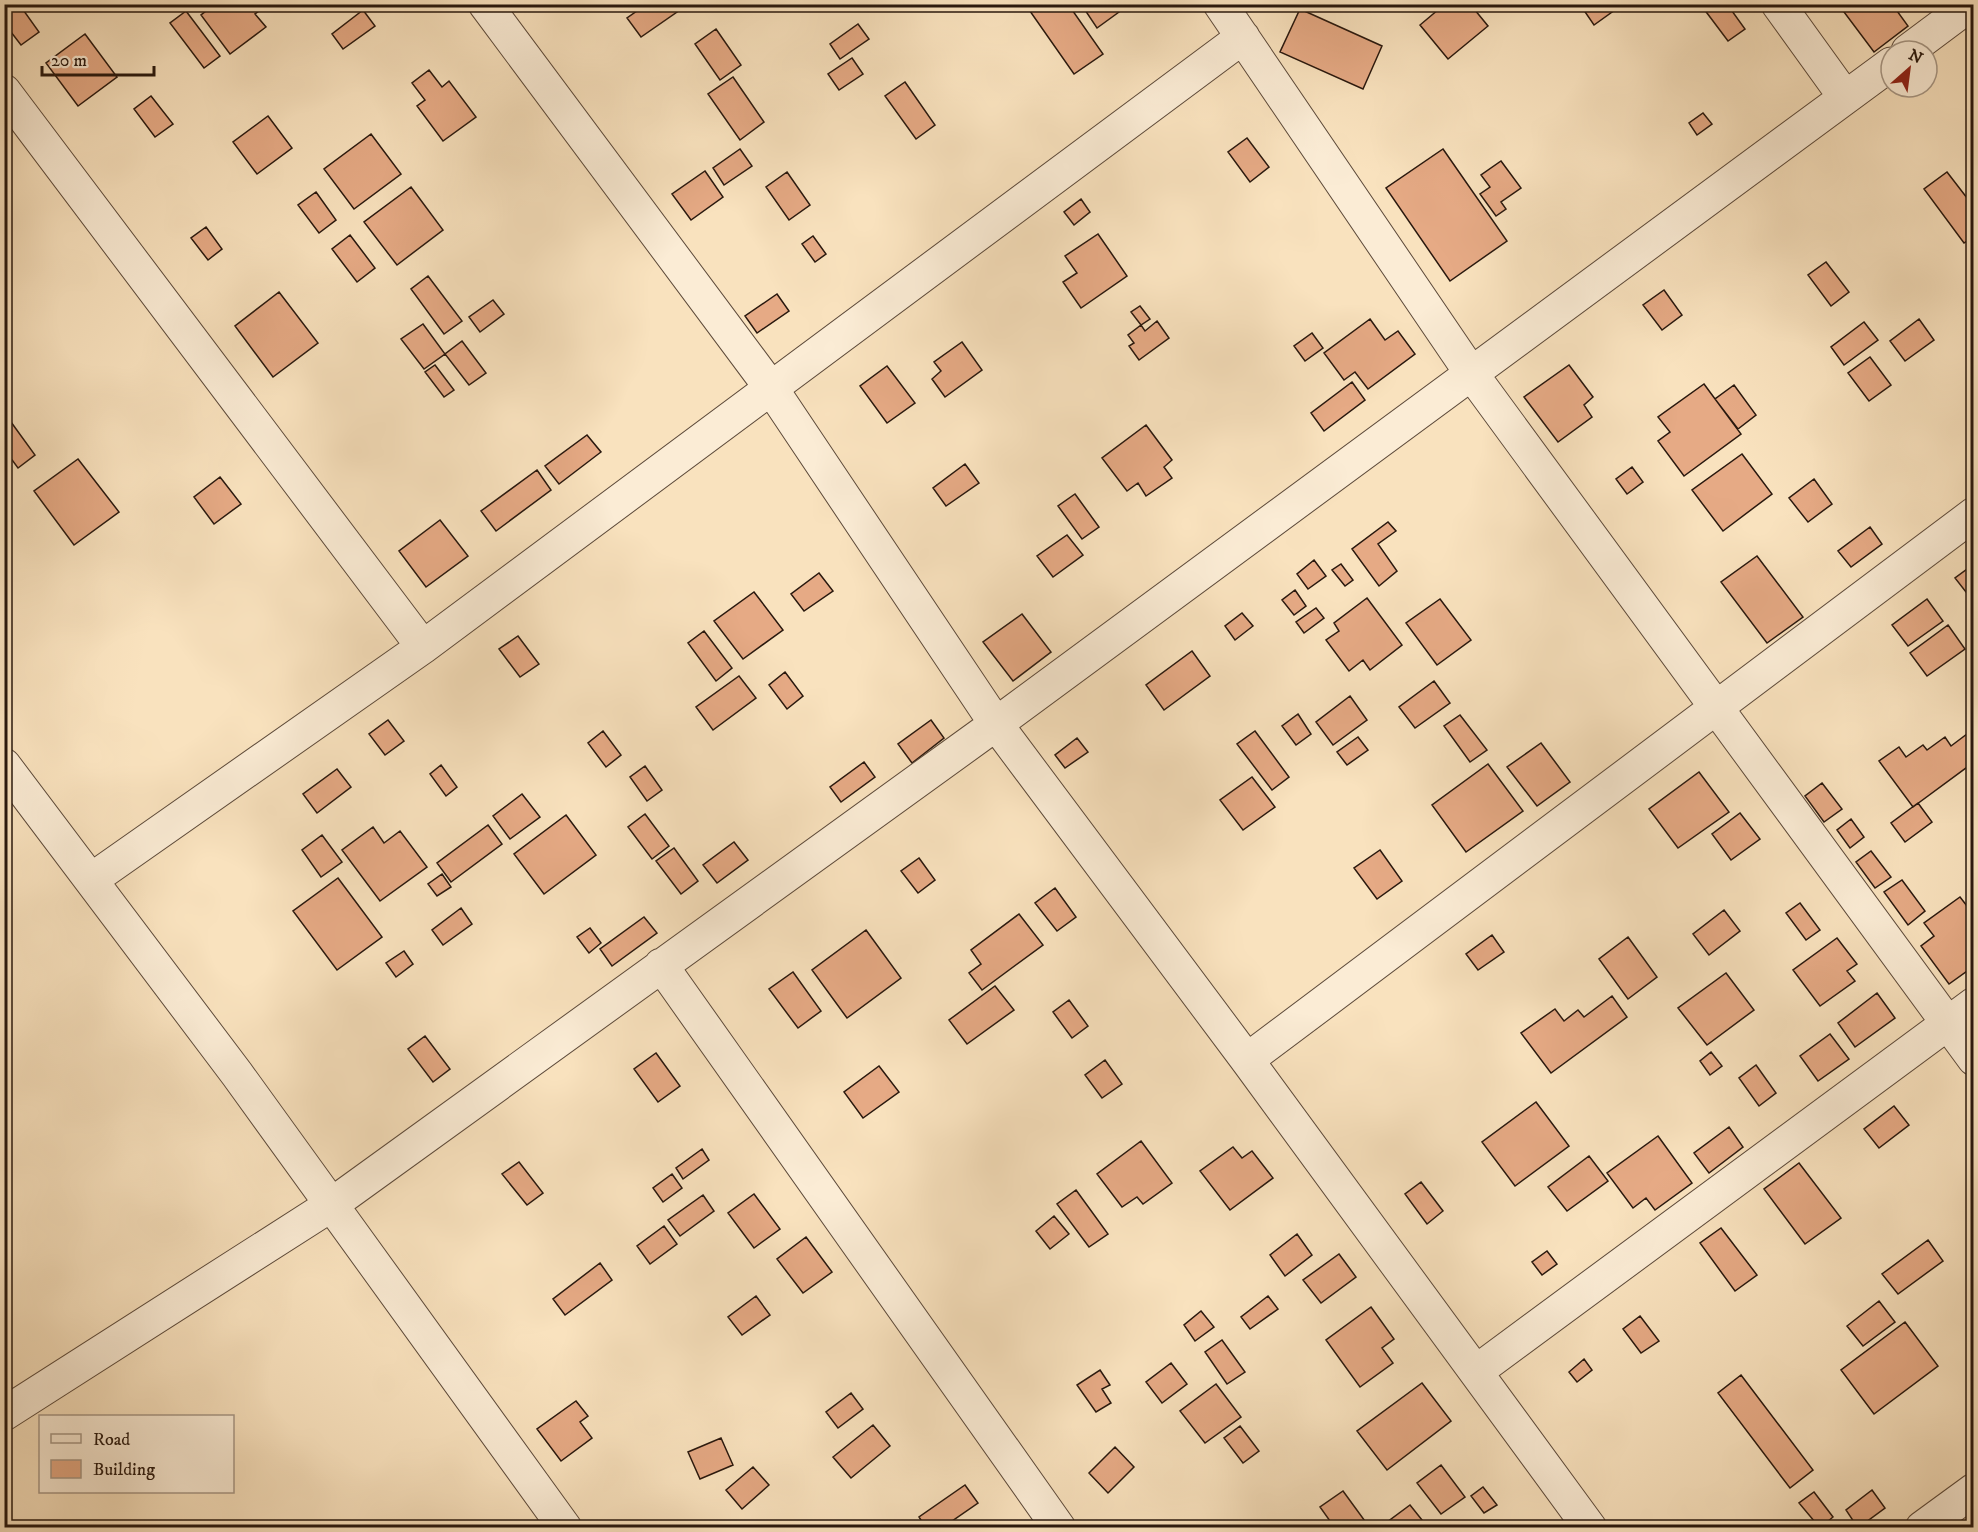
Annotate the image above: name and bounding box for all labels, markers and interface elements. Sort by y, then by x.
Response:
scale bar [42,39,154,77]
north arrow [1879,39,1939,99]
text: N [1905,45,1926,69]
text: 20 m [51,50,87,72]
legend [39,1415,234,1493]
text: Road [93,1429,130,1451]
text: Building [93,1459,155,1481]

